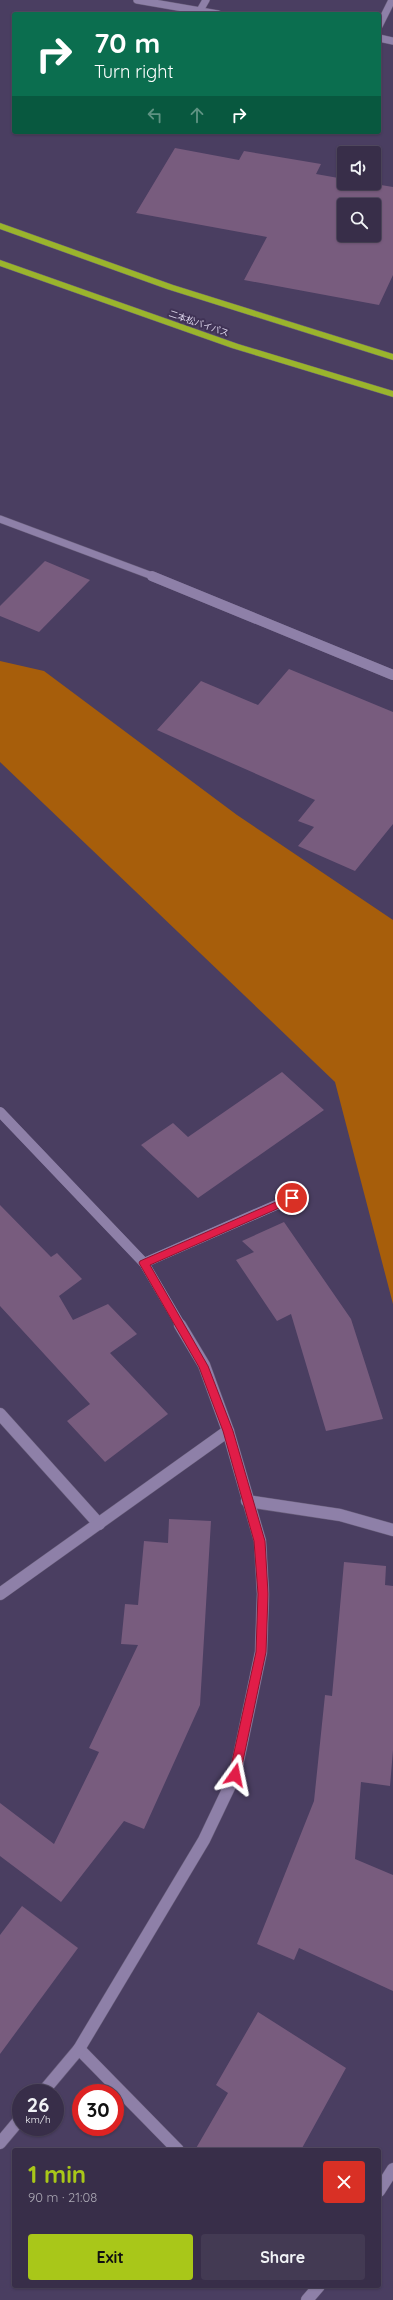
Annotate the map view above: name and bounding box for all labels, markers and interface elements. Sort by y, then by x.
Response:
text: 70 m [94,25,160,60]
icon: right [28,28,80,80]
text: Turn right [94,60,174,83]
icon: left [144,104,166,126]
icon: ahead [186,104,208,126]
icon: right [228,104,250,126]
map controls [337,146,381,242]
button: sound [337,146,381,190]
button: search [337,198,381,242]
street label: 二本松バイパス [168,308,230,338]
pin [275,1181,309,1215]
icon: arrive [281,1187,303,1209]
position arrow [214,1754,256,1796]
speed limit sign: 30 [72,2084,124,2136]
text: 26 [27,2092,49,2117]
text: km/h [25,2113,51,2126]
text: 1 min [28,2159,86,2189]
button: close [323,2161,365,2203]
text: 90 m · 21:08 [28,2189,97,2205]
button: Exit [28,2234,193,2280]
button: Share [201,2234,365,2280]

